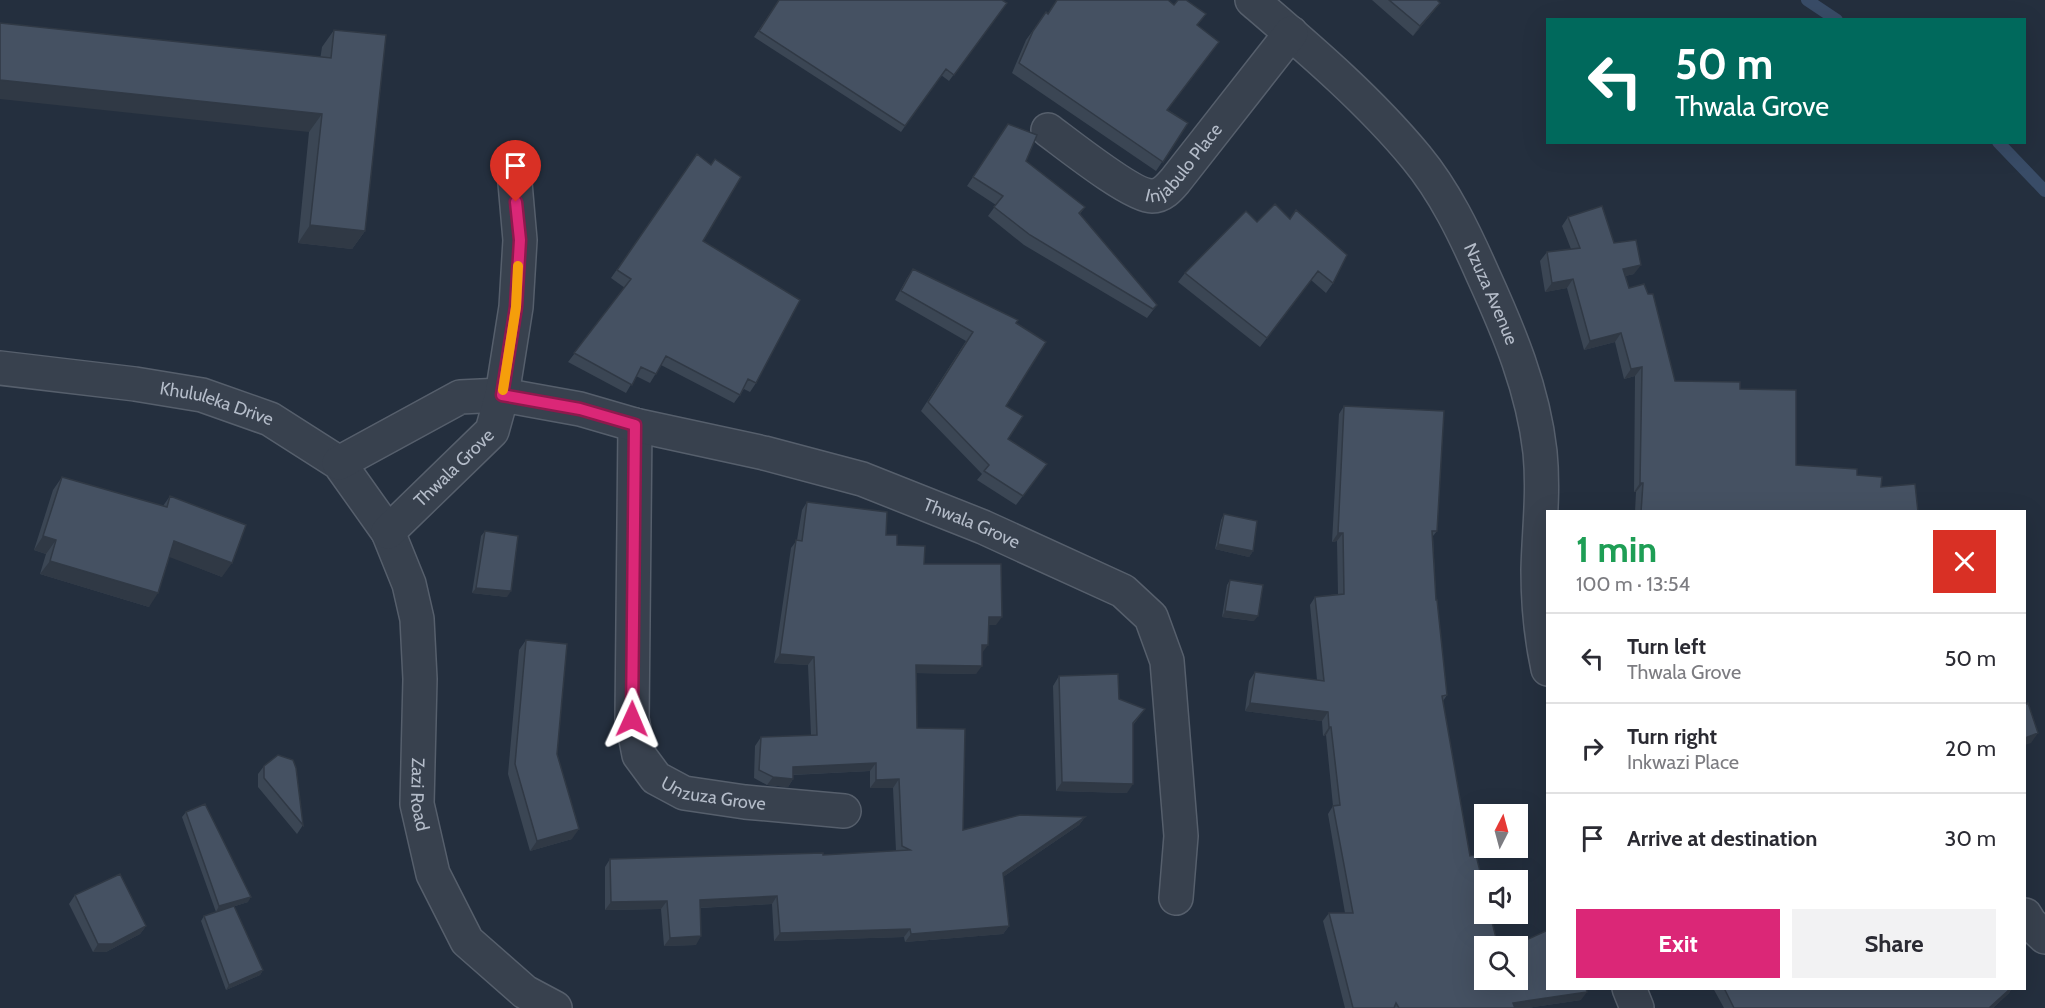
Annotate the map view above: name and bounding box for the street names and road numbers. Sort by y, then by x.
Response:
street label: Injabulo Place [1143,119,1227,207]
street label: Nzuza Avenue [1459,240,1523,348]
street label: Khululeka Drive [158,377,276,430]
street label: Thwala Grove [409,424,499,512]
street label: Thwala Grove [920,493,1023,553]
street label: Zazi Road [406,757,434,833]
street label: Unzuza Grove [657,772,767,815]

